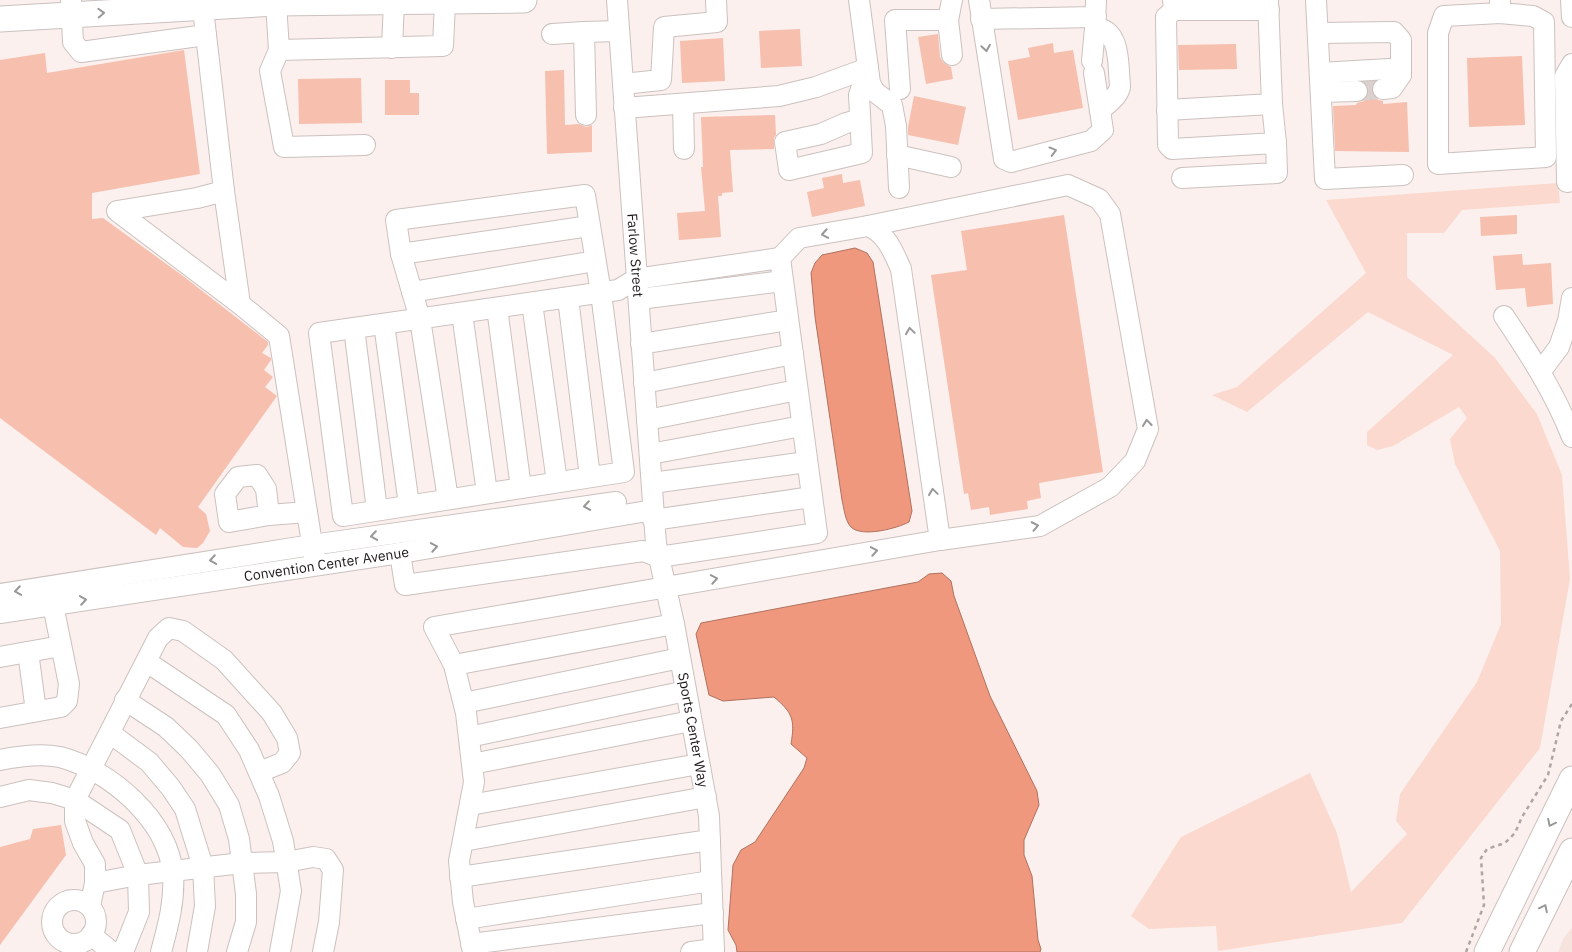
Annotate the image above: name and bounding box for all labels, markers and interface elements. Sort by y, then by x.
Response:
one-way arrow [97,8,105,19]
one-way arrow [981,44,991,53]
one-way arrow [1048,146,1056,156]
street label: Farlow Street [623,213,647,298]
one-way arrow [821,228,829,238]
one-way arrow [905,327,916,335]
one-way arrow [1142,418,1153,426]
one-way arrow [929,488,939,496]
one-way arrow [583,500,591,511]
one-way arrow [1030,521,1039,532]
one-way arrow [370,530,378,541]
one-way arrow [429,542,438,552]
street label: Convention Center Avenue [243,543,410,585]
one-way arrow [870,547,878,557]
one-way arrow [209,555,218,565]
one-way arrow [710,574,718,584]
one-way arrow [14,585,22,595]
one-way arrow [78,596,87,606]
street label: Sports Center Way [674,671,713,789]
one-way arrow [1546,818,1557,827]
one-way arrow [1538,904,1548,913]

